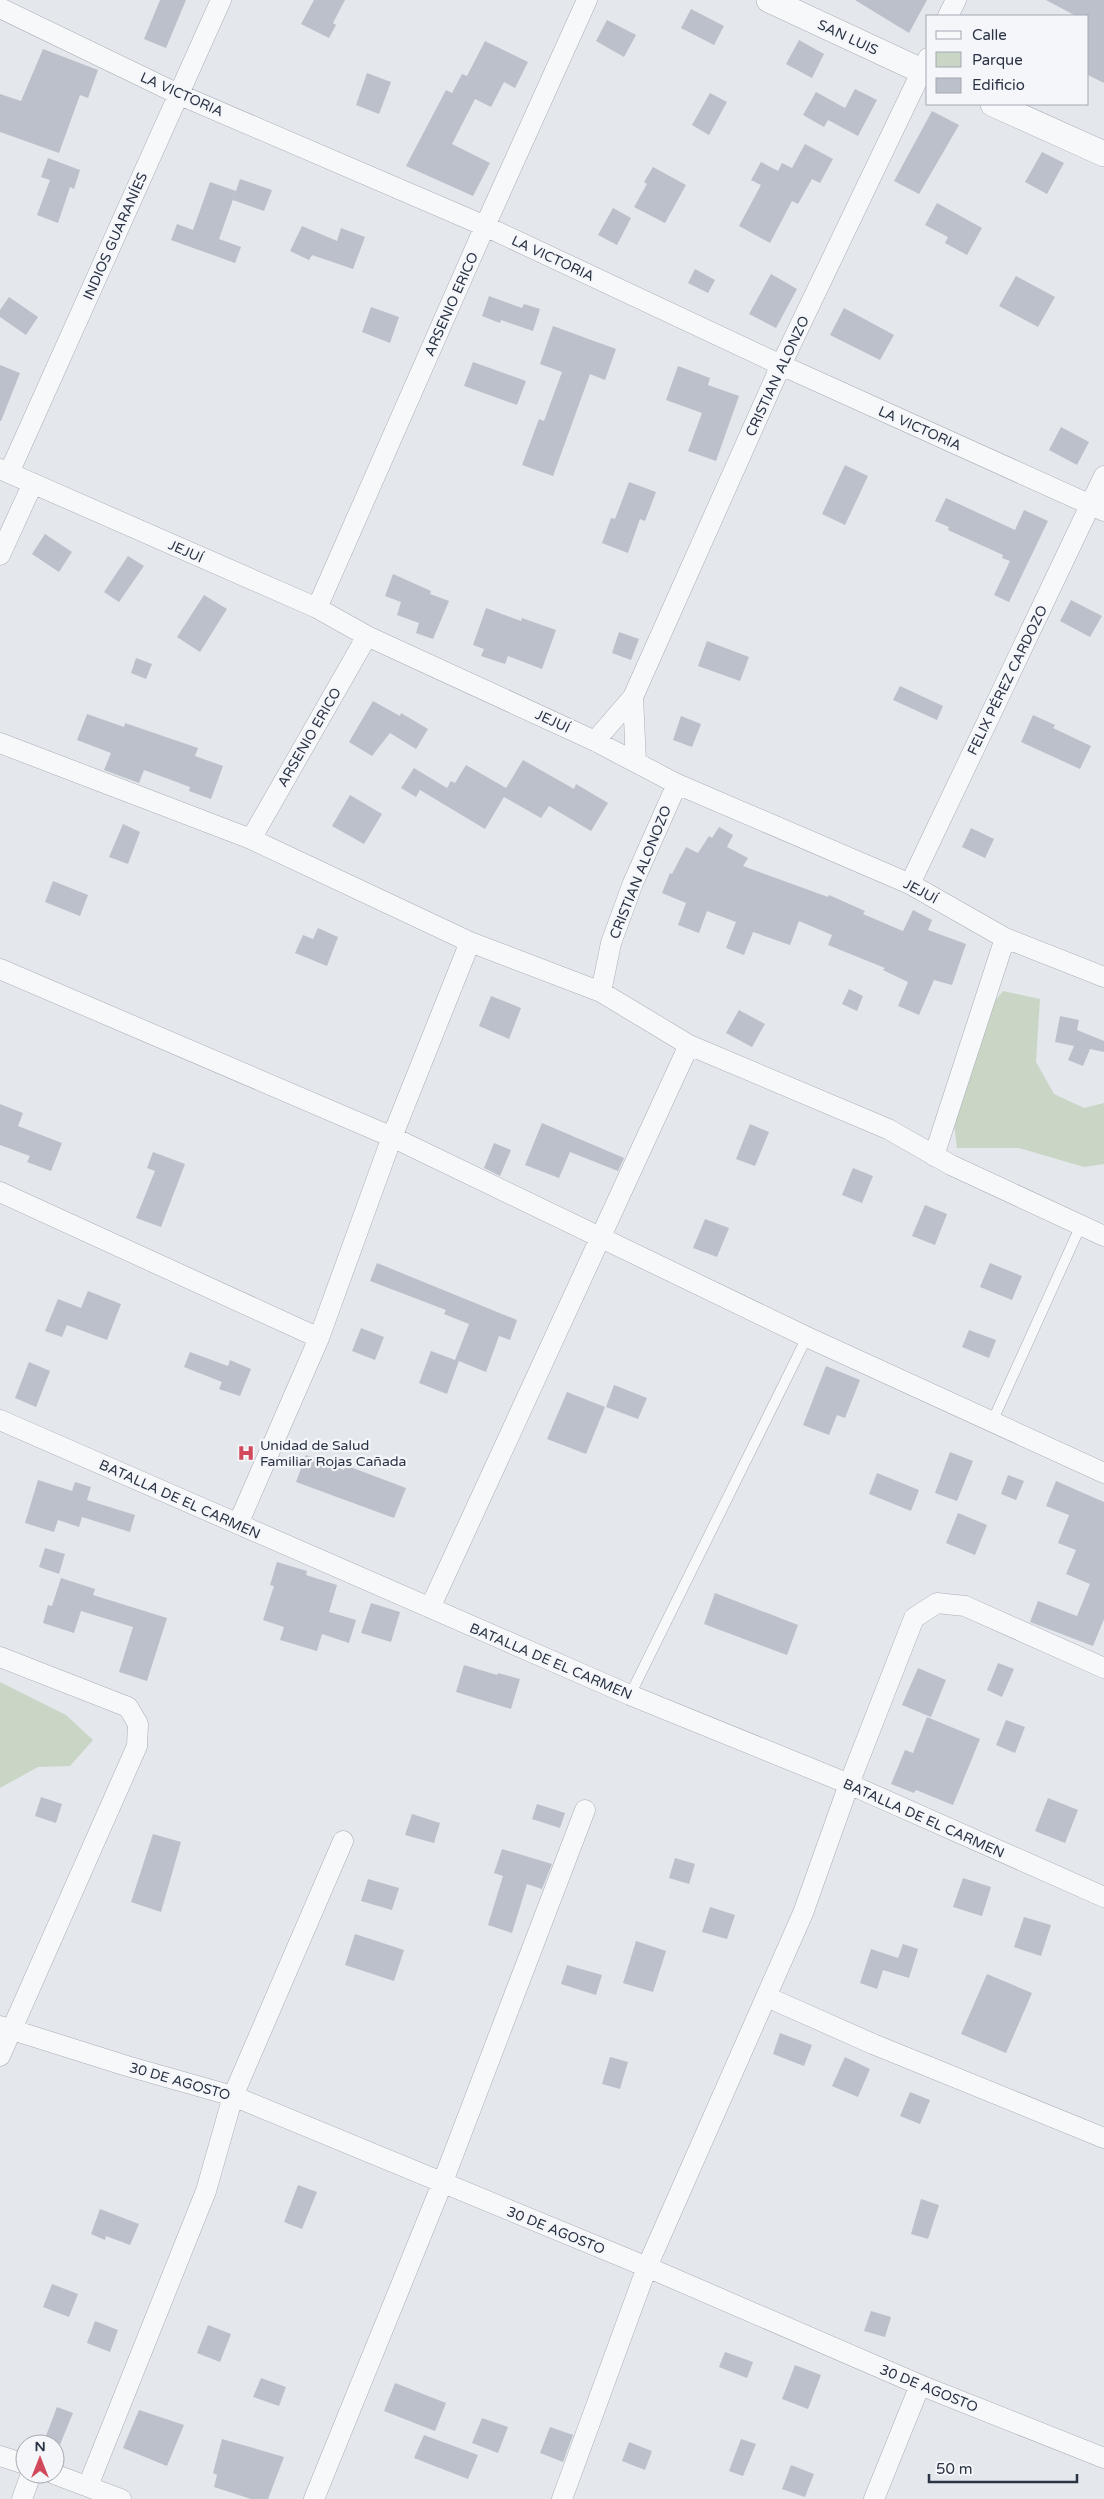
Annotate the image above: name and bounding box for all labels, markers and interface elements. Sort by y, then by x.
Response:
legend [926,15,1089,105]
street label: SAN LUIS [815,16,881,59]
text: Calle [972,26,1007,44]
text: Parque [972,51,1023,69]
street label: LA VICTORIA [138,69,226,120]
text: Edificio [972,76,1025,94]
street label: INDIOS GUARANÍES [80,169,151,303]
street label: LA VICTORIA [509,232,597,285]
street label: ARSENIO ERICO [421,250,482,359]
street label: CRISTIAN ALONZO [742,313,813,439]
street label: LA VICTORIA [876,403,964,454]
street label: JEJUÍ [166,536,206,567]
street label: FELIX PÉREZ CARDOZO [964,602,1051,758]
street label: ARSENIO ERICO [274,685,345,790]
street label: JEJUÍ [533,706,573,737]
street label: CRISTIAN ALONOZO [606,803,675,941]
street label: JEJUÍ [901,875,941,908]
place label: Unidad de Salud Familiar Rojas Cañada [260,1437,406,1470]
hospital icon: Unidad de Salud Familiar Rojas Cañada [236,1443,256,1463]
street label: BATALLA DE EL CARMEN [96,1456,263,1543]
street label: BATALLA DE EL CARMEN [467,1619,635,1703]
street label: BATALLA DE EL CARMEN [840,1775,1007,1862]
street label: 30 DE AGOSTO [127,2059,232,2104]
street label: 30 DE AGOSTO [504,2203,607,2258]
street label: 30 DE AGOSTO [877,2361,980,2416]
north arrow [15,2434,65,2484]
text: N [34,2438,46,2455]
scale bar [929,2452,1076,2484]
text: 50 m [936,2460,973,2478]

